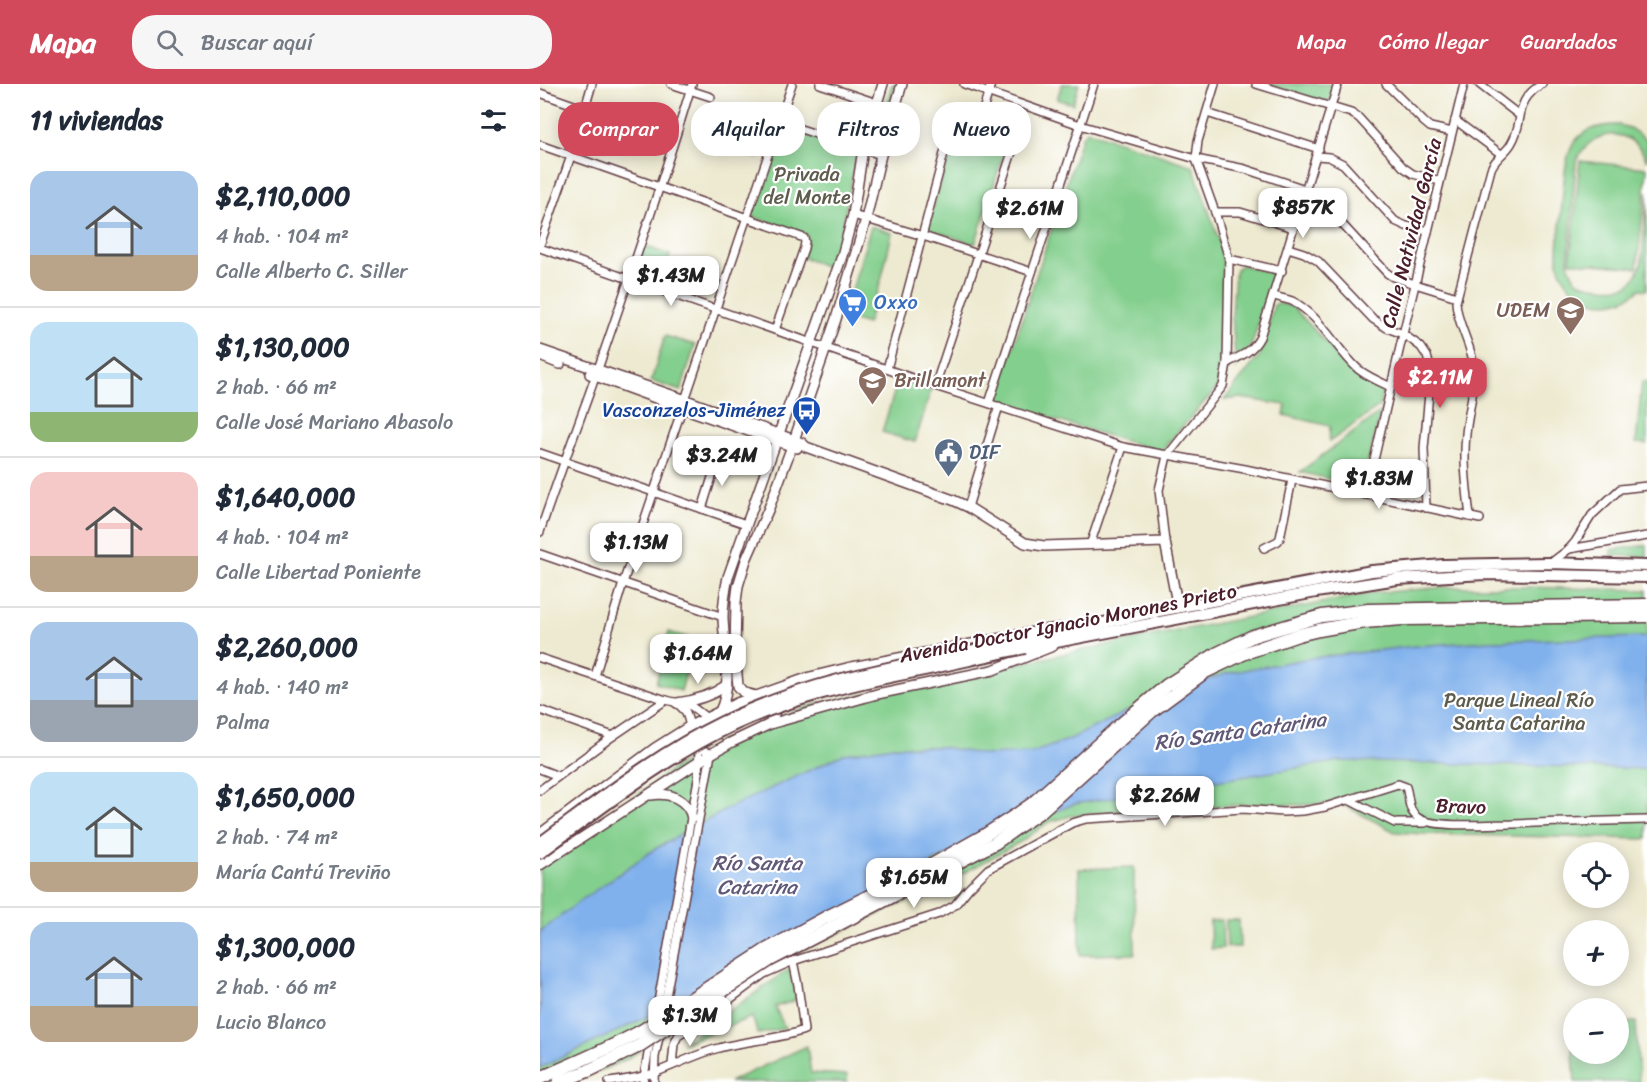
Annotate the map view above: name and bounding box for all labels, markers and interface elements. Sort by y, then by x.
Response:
search box [132,15,552,69]
text: Mapa [30,18,96,67]
text: Buscar aquí [201,23,313,62]
text: Mapa [1297,23,1346,61]
text: Cómo llegar [1379,23,1488,61]
text: Guardados [1521,23,1617,61]
icon: search [153,26,186,59]
text: 11 viviendas [30,97,163,143]
chip: Comprar [558,102,679,156]
chip: Alquilar [691,102,805,156]
chip: Filtros [817,102,920,156]
chip: Nuevo [932,102,1031,156]
icon: filters [477,104,510,137]
street label: Calle Natividad García [1371,134,1452,332]
park label: Privada del Monte [763,157,851,215]
text: $2,110,000 [216,173,351,219]
pin: $857K [1261,188,1345,239]
pin: $2.61M [981,189,1079,240]
text: $857K [1272,190,1334,225]
text: $2.61M [996,191,1064,226]
icon: home [78,195,150,267]
text: 4 hab. · 104 m² [216,219,349,254]
text: Calle Alberto C. Siller [216,254,408,289]
pin: $1.43M [622,256,720,307]
text: $1.43M [637,258,705,293]
place label: Oxxo [874,285,918,320]
supermarket icon: Oxxo [837,286,869,328]
place label: UDEM [1497,293,1550,328]
school or university icon: UDEM [1555,294,1587,336]
text: $1,130,000 [216,324,350,370]
icon: home [78,346,150,418]
pin: $2.11M [1391,358,1489,409]
text: $2.11M [1408,360,1472,395]
place label: Brillamont [894,363,987,398]
school or university icon: Brillamont [857,364,889,406]
text: 2 hab. · 66 m² [216,370,337,405]
place label: Vasconzelos-Jiménez [602,393,786,428]
bus stop icon: Vasconzelos-Jiménez [791,394,823,436]
text: Calle José Mariano Abasolo [216,405,453,440]
place label: DIF [969,435,1002,470]
pin: $3.24M [673,436,771,487]
public building icon: DIF [932,436,964,478]
text: $3.24M [687,438,757,473]
pin: $1.83M [1330,459,1428,510]
text: $1.83M [1345,461,1413,496]
text: $1,640,000 [216,474,355,520]
icon: home [78,496,150,568]
text: 4 hab. · 104 m² [216,520,349,555]
pin: $1.13M [587,523,685,574]
text: $1.13M [604,525,668,560]
text: Calle Libertad Poniente [216,555,421,590]
street label: Avenida Doctor Ignacio Morones Prieto [895,574,1240,674]
text: $2,260,000 [216,624,358,670]
pin: $1.64M [649,634,747,685]
text: $1.64M [664,636,732,671]
icon: home [78,646,150,718]
text: 4 hab. · 140 m² [216,670,349,705]
park label: Parque Lineal Río Santa Catarina [1444,683,1594,741]
water label: Río Santa Catarina [1152,700,1330,762]
text: Palma [216,705,269,740]
text: $1,650,000 [216,774,355,820]
pin: $2.26M [1116,776,1214,827]
text: $2.26M [1130,778,1200,813]
street label: Bravo [1435,788,1487,825]
icon: home [78,796,150,868]
text: 2 hab. · 74 m² [216,820,338,855]
map controls [1563,842,1629,1064]
button: locate [1563,842,1629,908]
water label: Río Santa Catarina [712,844,804,906]
text: María Cantú Treviño [216,855,391,890]
pin: $1.65M [865,858,963,909]
text: $1.65M [880,860,948,895]
button: + [1563,920,1629,986]
text: $1,300,000 [216,924,355,970]
icon: home [78,946,150,1018]
text: 2 hab. · 66 m² [216,970,337,1005]
pin: $1.3M [648,996,732,1047]
text: $1.3M [662,998,718,1033]
button: − [1563,998,1629,1064]
text: Lucio Blanco [216,1005,326,1040]

